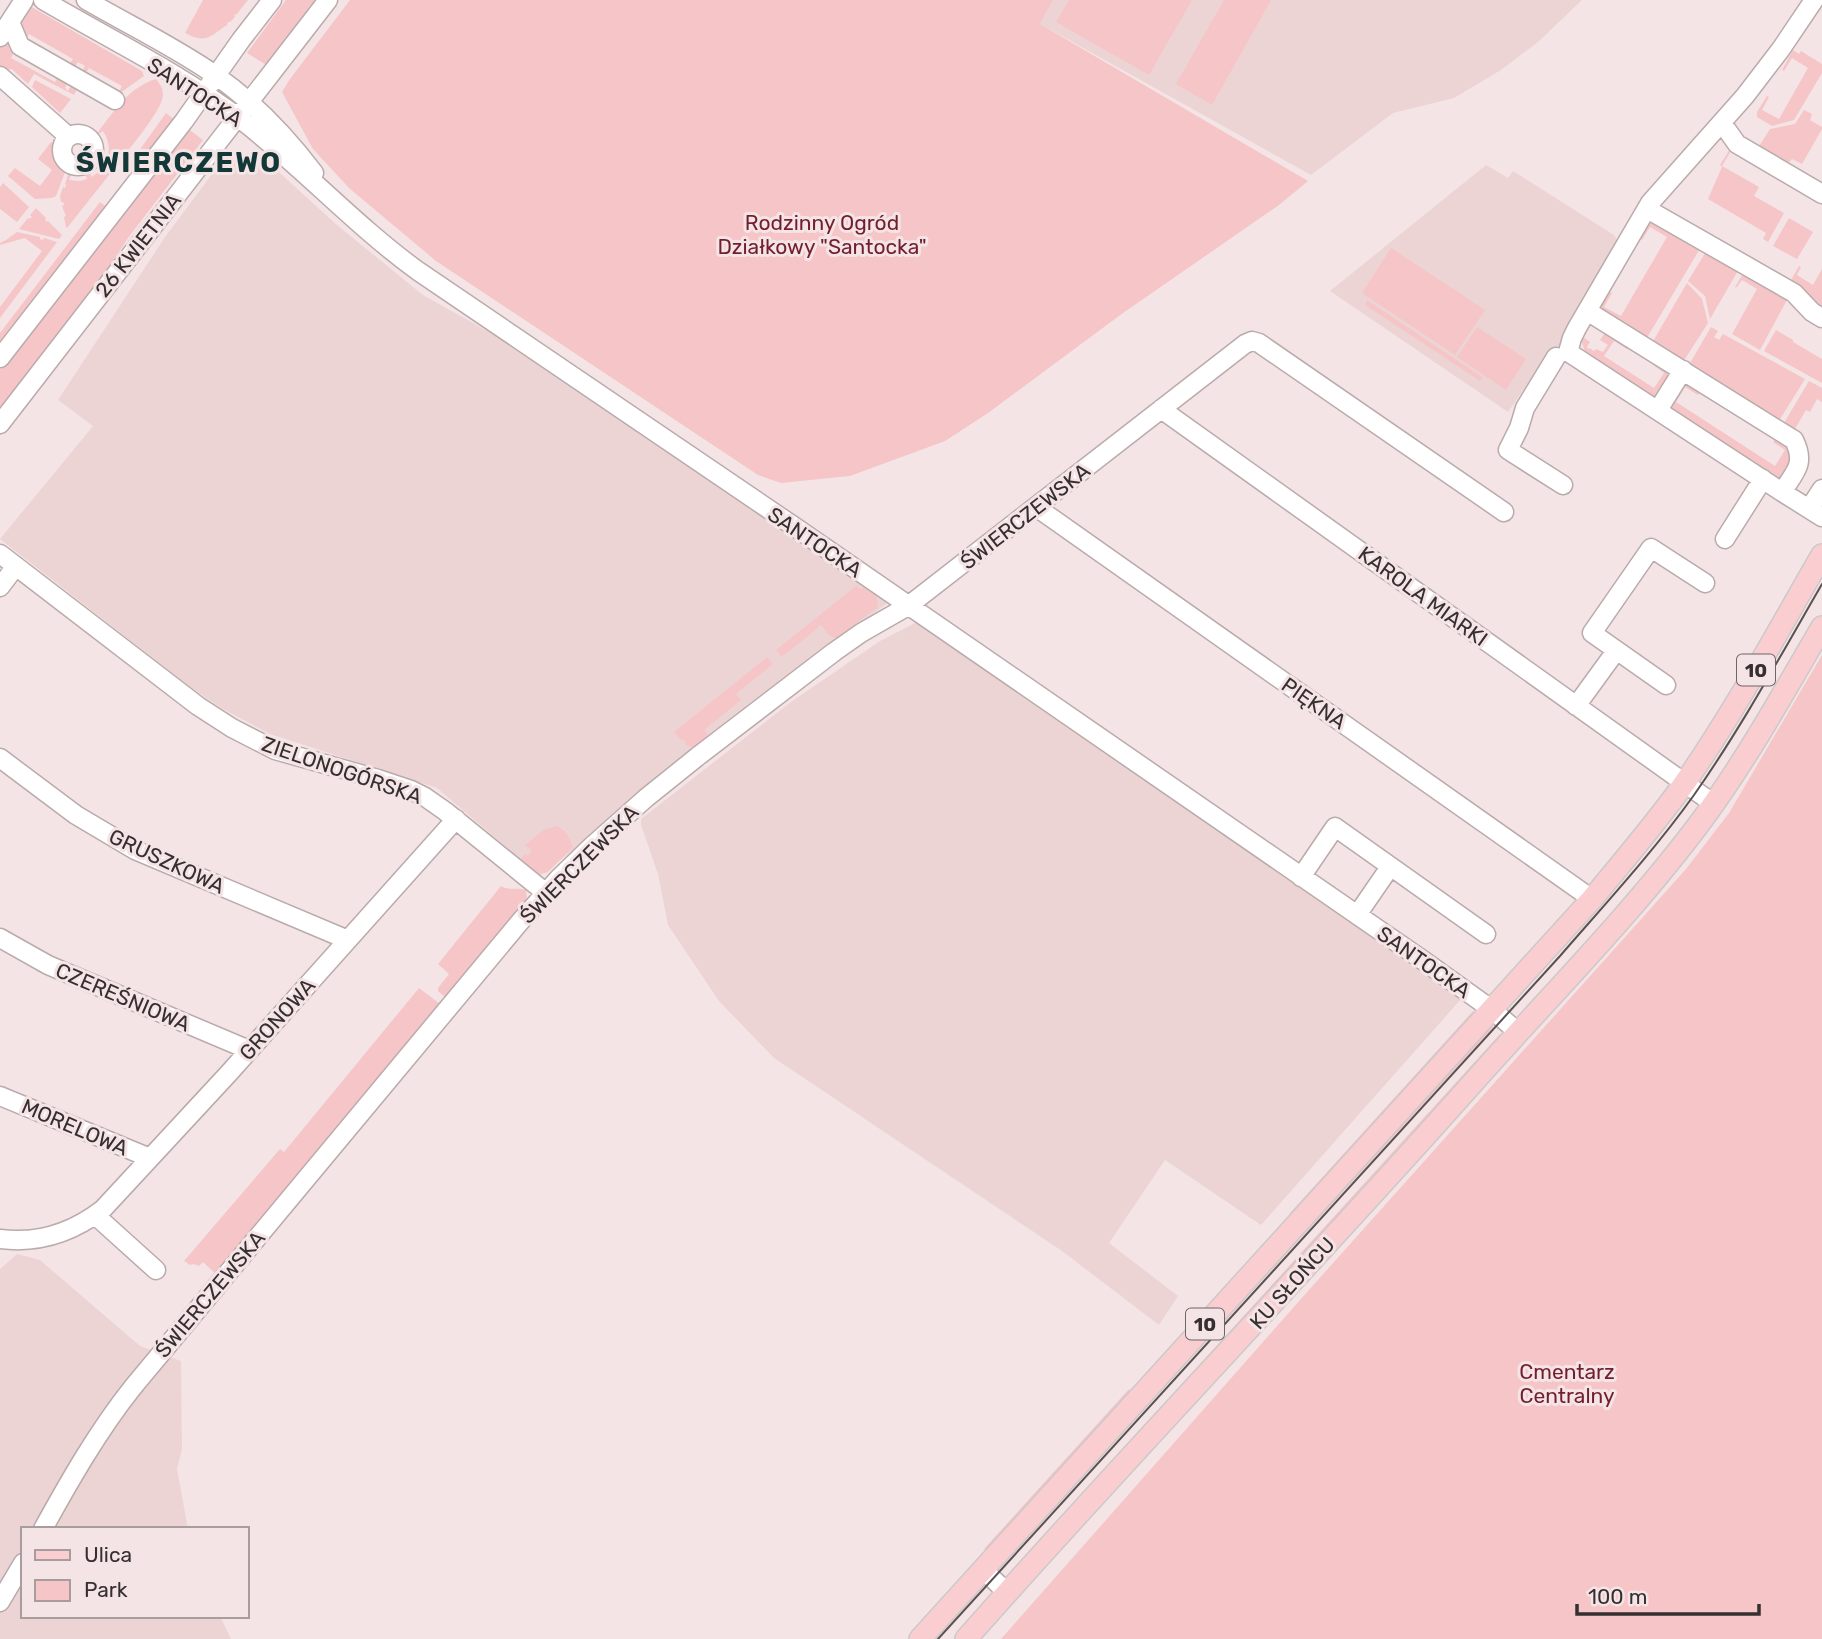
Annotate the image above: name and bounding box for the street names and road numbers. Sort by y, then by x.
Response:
street label: SANTOCKA [143,52,247,132]
street label: 26 KWIETNIA [90,188,186,302]
street label: ŚWIERCZEWSKA [955,458,1095,574]
street label: SANTOCKA [763,501,867,583]
street label: KAROLA MIARKI [1353,541,1493,651]
road number: 10 [1737,654,1775,685]
street label: PIĘKNA [1277,672,1351,734]
street label: ZIELONOGÓRSKA [259,731,425,809]
street label: ŚWIERCZEWSKA [514,799,644,929]
street label: GRUSZKOWA [105,823,229,899]
street label: SANTOCKA [1372,921,1476,1003]
street label: CZEREŚNIOWA [52,957,194,1037]
street label: GRONOWA [234,973,320,1065]
street label: MORELOWA [18,1093,132,1161]
street label: ŚWIERCZEWSKA [150,1226,270,1362]
street label: KU SŁOŃCU [1244,1232,1340,1334]
road number: 10 [1186,1308,1224,1340]

